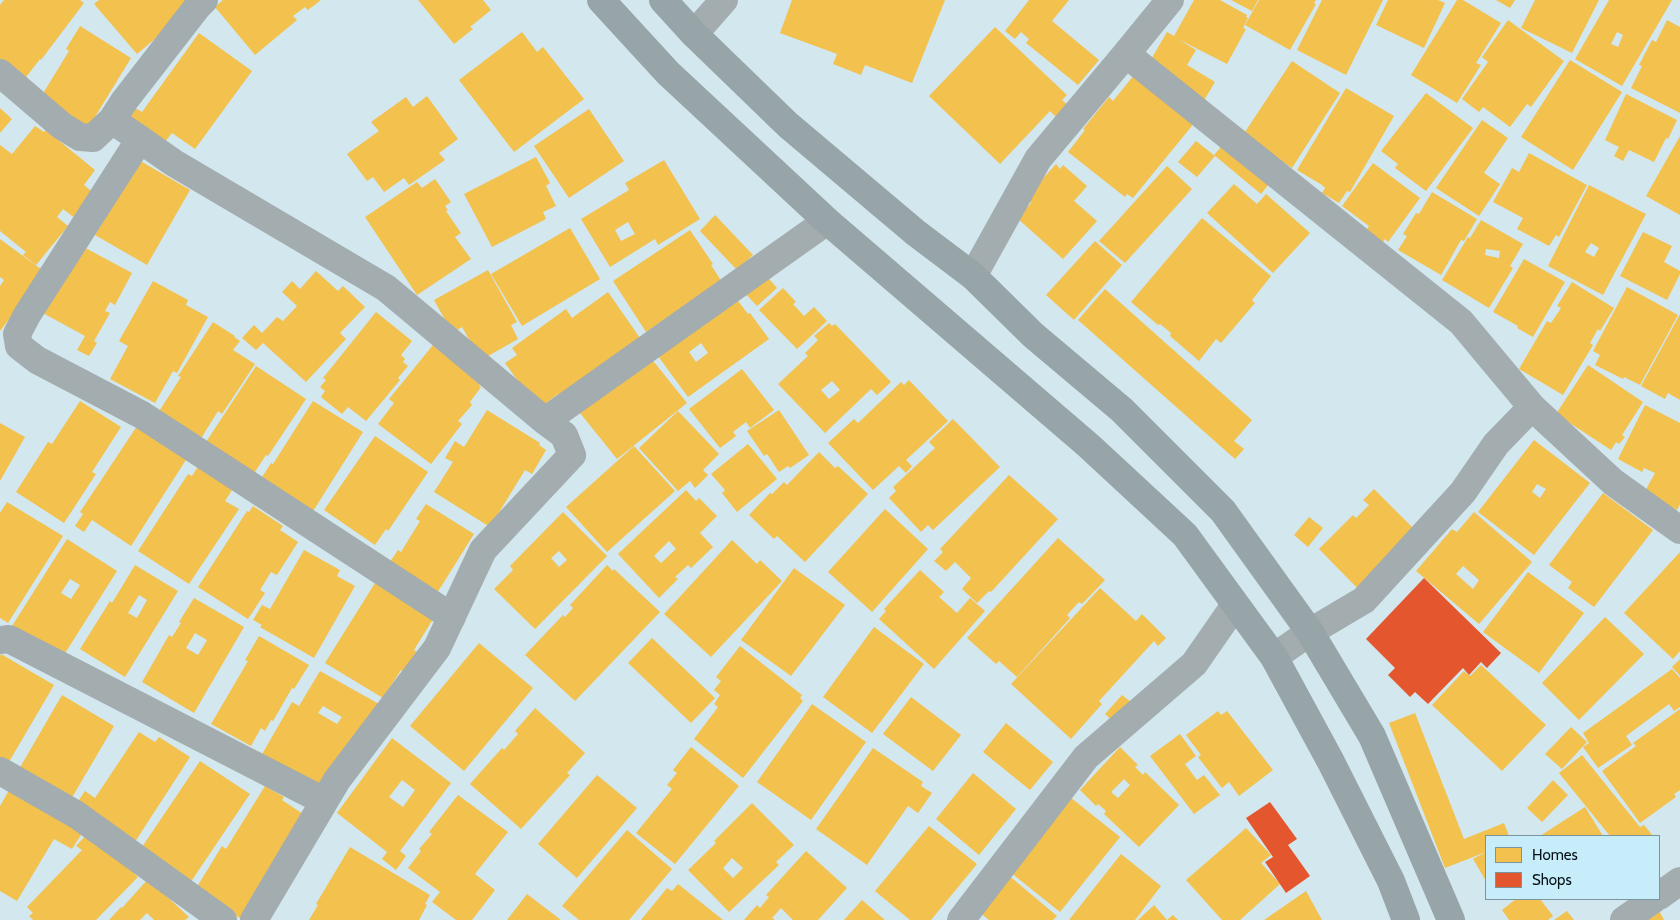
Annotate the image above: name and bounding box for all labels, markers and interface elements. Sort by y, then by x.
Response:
legend [1485,835,1660,900]
text: Homes [1532,846,1578,864]
text: Shops [1532,871,1572,889]

